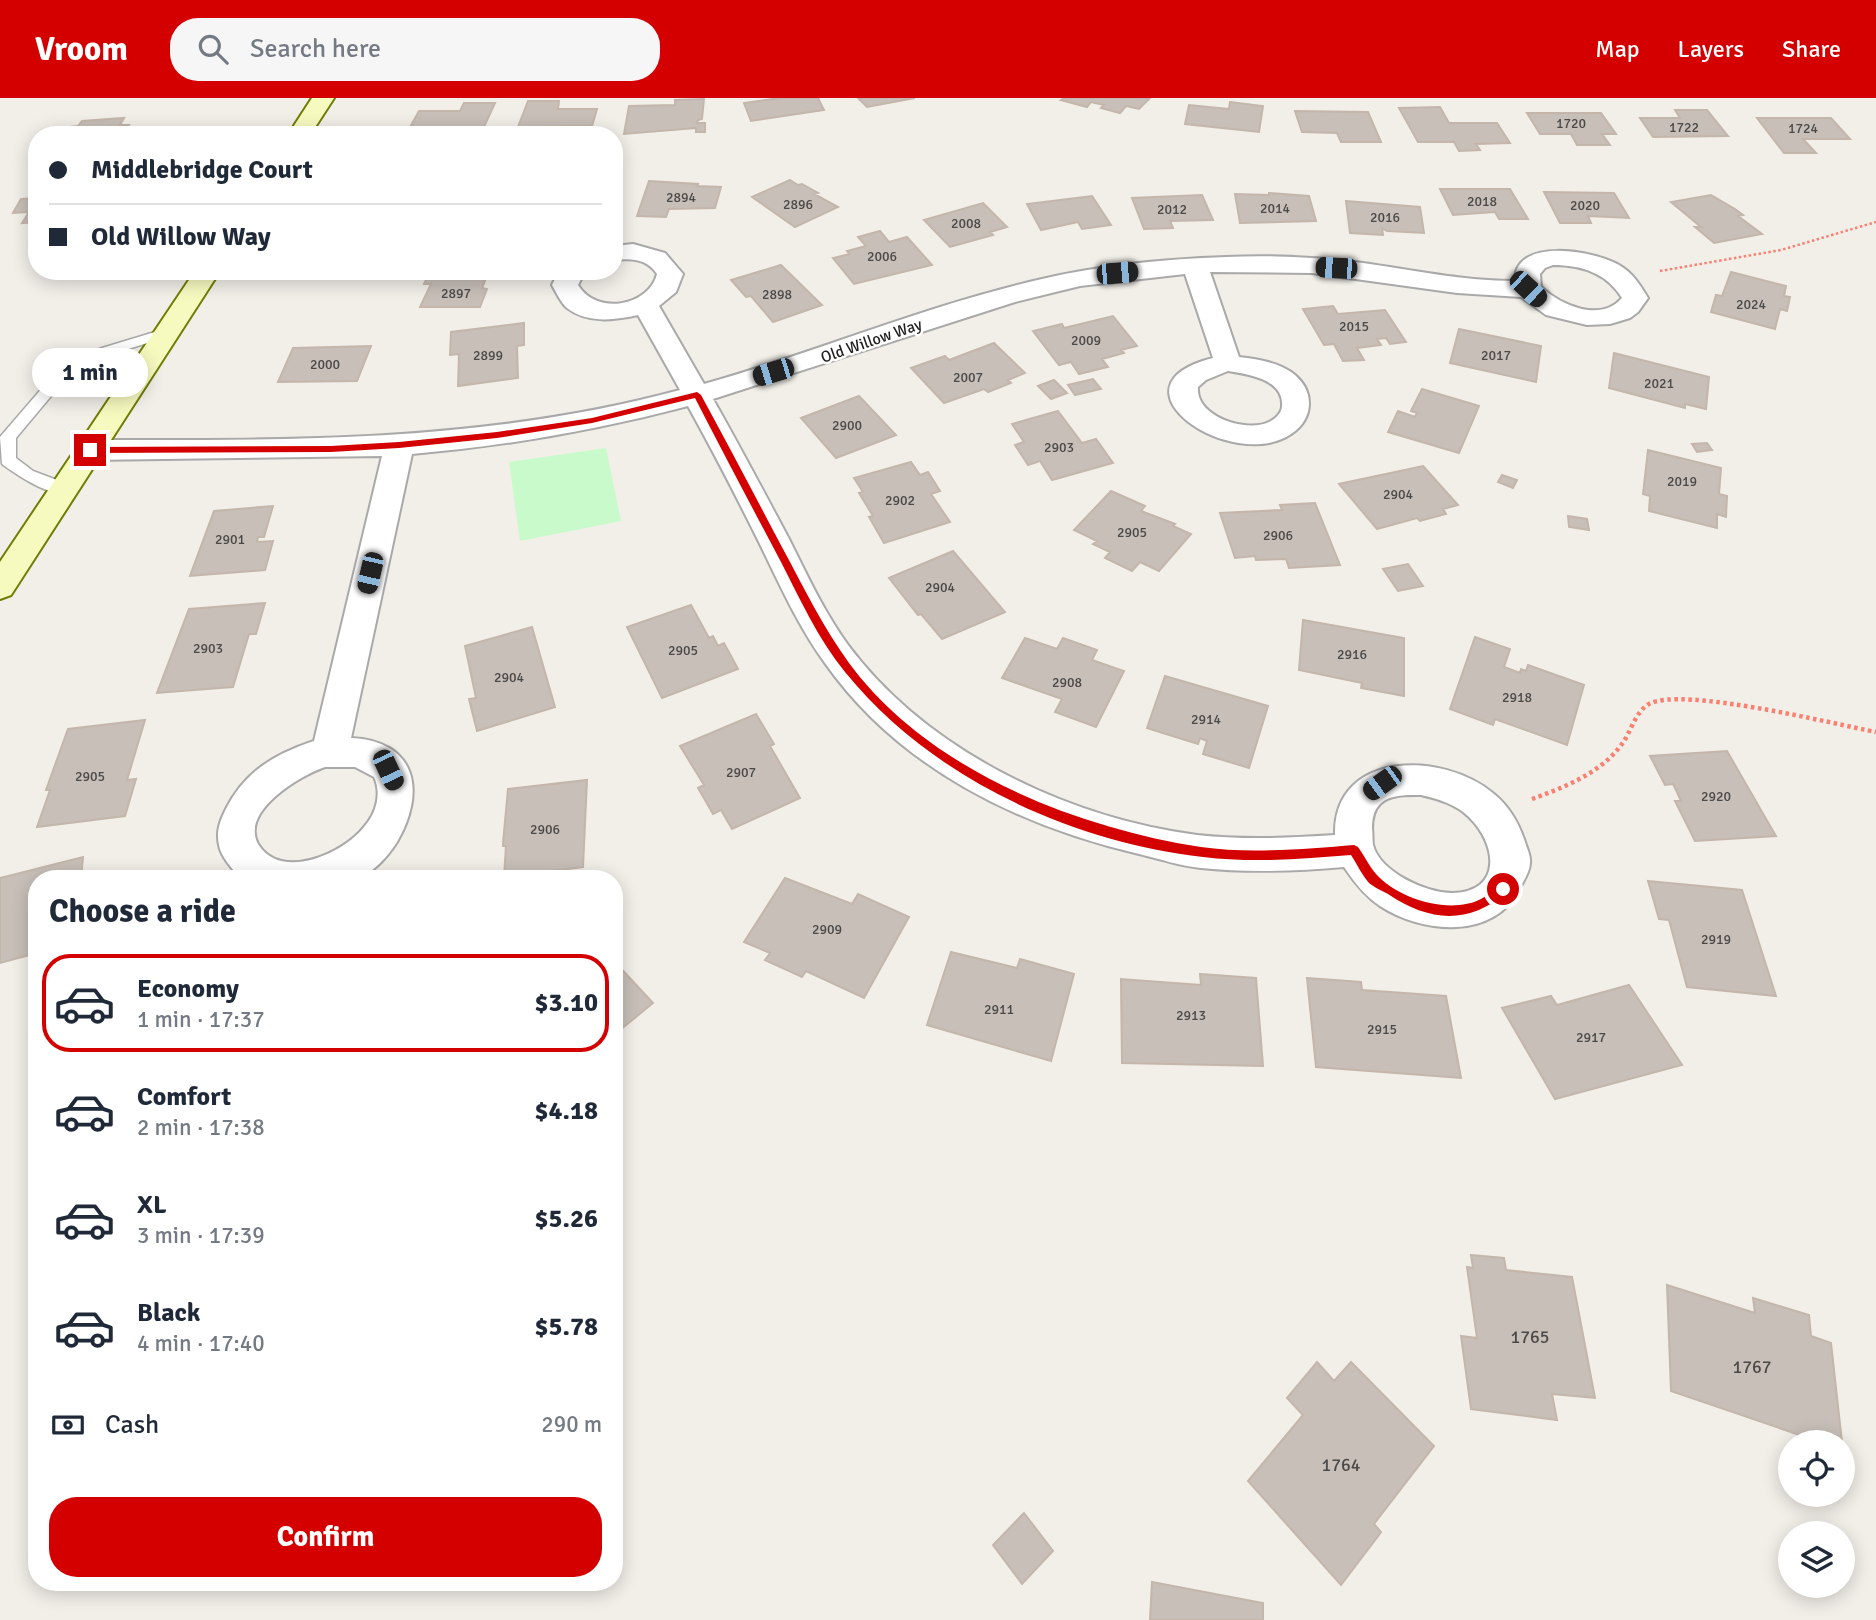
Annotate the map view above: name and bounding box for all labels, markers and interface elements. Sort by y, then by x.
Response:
search box [170,18,660,81]
text: Vroom [35,29,128,70]
icon: search [194,30,232,68]
text: Search here [250,33,381,65]
text: Map [1595,34,1640,64]
text: Layers [1678,34,1744,64]
text: Share [1782,34,1841,64]
house number: 1720 [1556,115,1586,132]
house number: 1722 [1669,119,1699,136]
house number: 1724 [1788,120,1819,137]
text: Middlebridge Court [91,154,313,186]
house number: 2894 [666,189,697,206]
house number: 2018 [1467,193,1497,210]
house number: 2896 [783,196,813,213]
house number: 2020 [1570,197,1600,214]
house number: 2014 [1260,200,1291,217]
house number: 2012 [1157,201,1187,218]
house number: 2016 [1370,209,1400,226]
house number: 2008 [951,215,981,232]
text: Old Willow Way [91,221,271,253]
house number: 2006 [867,248,897,265]
car [1315,256,1358,280]
car [1096,261,1139,285]
car [1506,267,1551,311]
house number: 2897 [441,285,471,302]
house number: 2898 [762,286,792,303]
house number: 2024 [1736,296,1767,313]
street label: Old Willow Way [818,314,925,368]
house number: 2015 [1339,318,1369,335]
house number: 2009 [1071,332,1101,349]
house number: 2899 [473,347,503,364]
house number: 2017 [1481,347,1511,364]
callout: 1 min [32,348,148,398]
house number: 2000 [310,356,340,373]
car [750,356,797,388]
text: 1 min [62,358,118,387]
house number: 2007 [953,369,983,386]
house number: 2021 [1644,375,1674,392]
house number: 2900 [832,417,862,434]
route end [74,434,106,466]
house number: 2903 [1044,439,1074,456]
house number: 2019 [1667,473,1697,490]
house number: 2904 [1383,486,1414,503]
house number: 2902 [885,492,915,509]
house number: 2905 [1117,524,1147,541]
house number: 2906 [1263,527,1293,544]
house number: 2901 [215,531,245,548]
car [356,550,385,596]
house number: 2904 [925,579,956,596]
house number: 2903 [193,640,223,657]
house number: 2905 [668,642,698,659]
house number: 2916 [1337,646,1367,663]
house number: 2904 [494,669,525,686]
house number: 2908 [1052,674,1082,691]
house number: 2918 [1502,689,1532,706]
house number: 2914 [1191,711,1222,728]
car [370,747,407,793]
car [1359,762,1406,804]
house number: 2907 [726,764,756,781]
house number: 2905 [75,768,105,785]
house number: 2920 [1701,788,1731,805]
house number: 2906 [530,821,560,838]
route start [1487,873,1519,905]
text: Choose a ride [49,892,236,931]
house number: 2909 [812,921,842,938]
house number: 2919 [1701,931,1731,948]
icon: car [53,972,116,1035]
text: Economy [137,973,239,1005]
text: $3.10 [534,987,598,1019]
house number: 2911 [984,1001,1014,1018]
text: 1 min · 17:37 [137,1005,265,1034]
house number: 2913 [1176,1007,1206,1024]
house number: 2915 [1367,1021,1397,1038]
house number: 2917 [1576,1029,1606,1046]
icon: car [53,1080,116,1143]
text: Comfort [137,1081,231,1113]
text: $4.18 [534,1095,598,1127]
text: 2 min · 17:38 [137,1113,265,1142]
icon: car [53,1188,116,1251]
text: XL [137,1189,167,1221]
text: $5.26 [534,1203,598,1235]
text: 3 min · 17:39 [137,1221,265,1250]
icon: car [53,1296,116,1359]
text: Black [137,1297,200,1329]
text: $5.78 [534,1311,598,1343]
house number: 1765 [1511,1326,1549,1348]
text: 4 min · 17:40 [137,1329,265,1358]
house number: 1767 [1733,1356,1771,1378]
icon: cash [49,1406,87,1444]
text: Cash [105,1409,159,1441]
text: 290 m [541,1410,602,1439]
map controls [1778,1430,1855,1598]
button: locate [1778,1430,1855,1507]
house number: 1764 [1322,1454,1361,1476]
button: Confirm [49,1497,602,1577]
button: layers [1778,1521,1855,1598]

